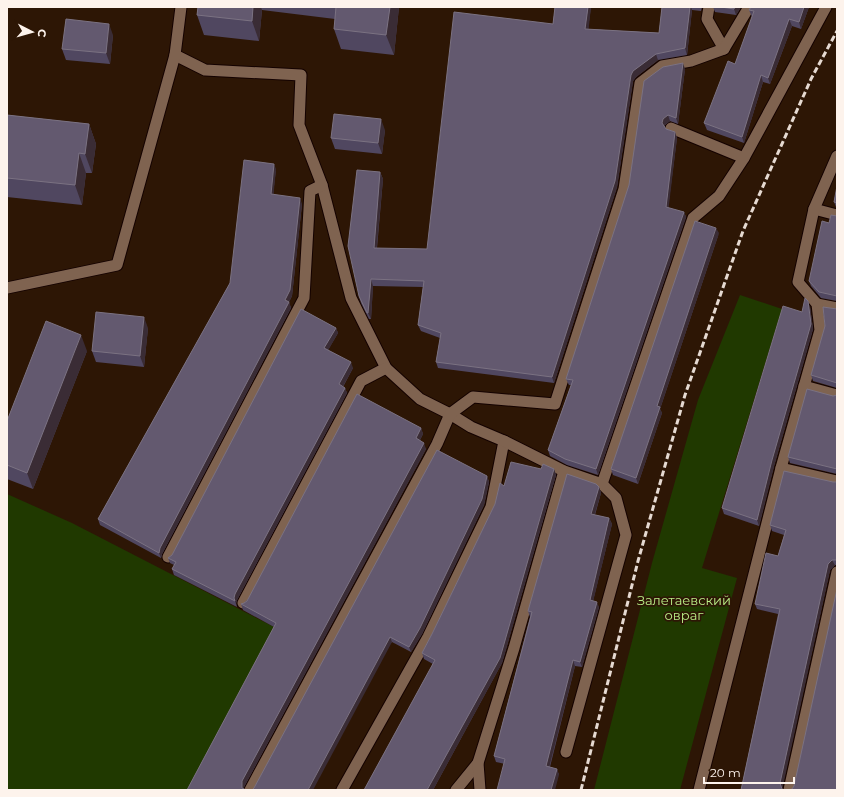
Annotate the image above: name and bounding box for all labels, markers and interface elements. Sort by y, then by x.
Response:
north arrow [12,12,52,52]
text: С [35,28,49,38]
park label: Залетаевский овраг [637,592,731,623]
scale bar [704,759,794,785]
text: 20 m [710,765,741,780]

